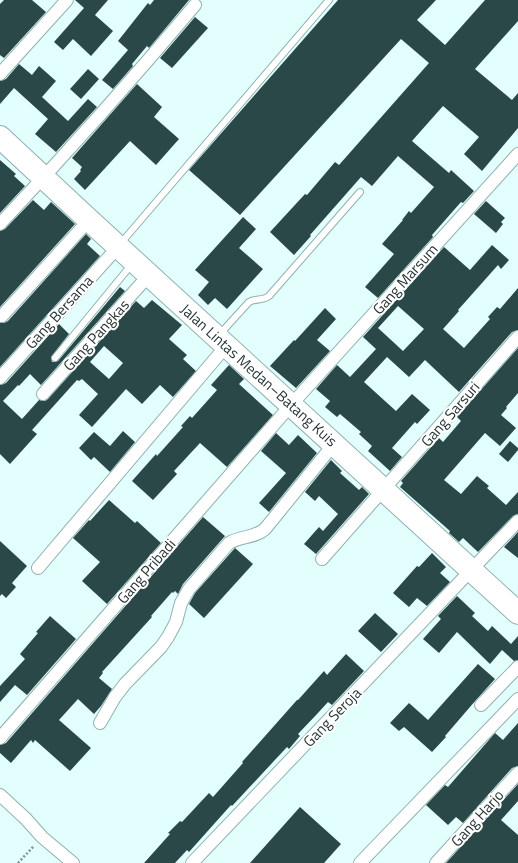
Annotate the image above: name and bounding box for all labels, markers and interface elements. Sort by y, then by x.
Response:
street label: Gang Marsum [367,238,443,320]
street label: Gang Bersama [20,270,99,354]
street label: Gang Pangkas [57,294,135,376]
street label: Jalan Lintas Medan–Batang Kuis [176,298,342,452]
street label: Gang Sarsuri [415,376,485,452]
street label: Gang Pribadi [111,533,181,609]
street label: Gang Seroja [298,682,367,752]
street label: Gang Harjo [445,784,509,852]

